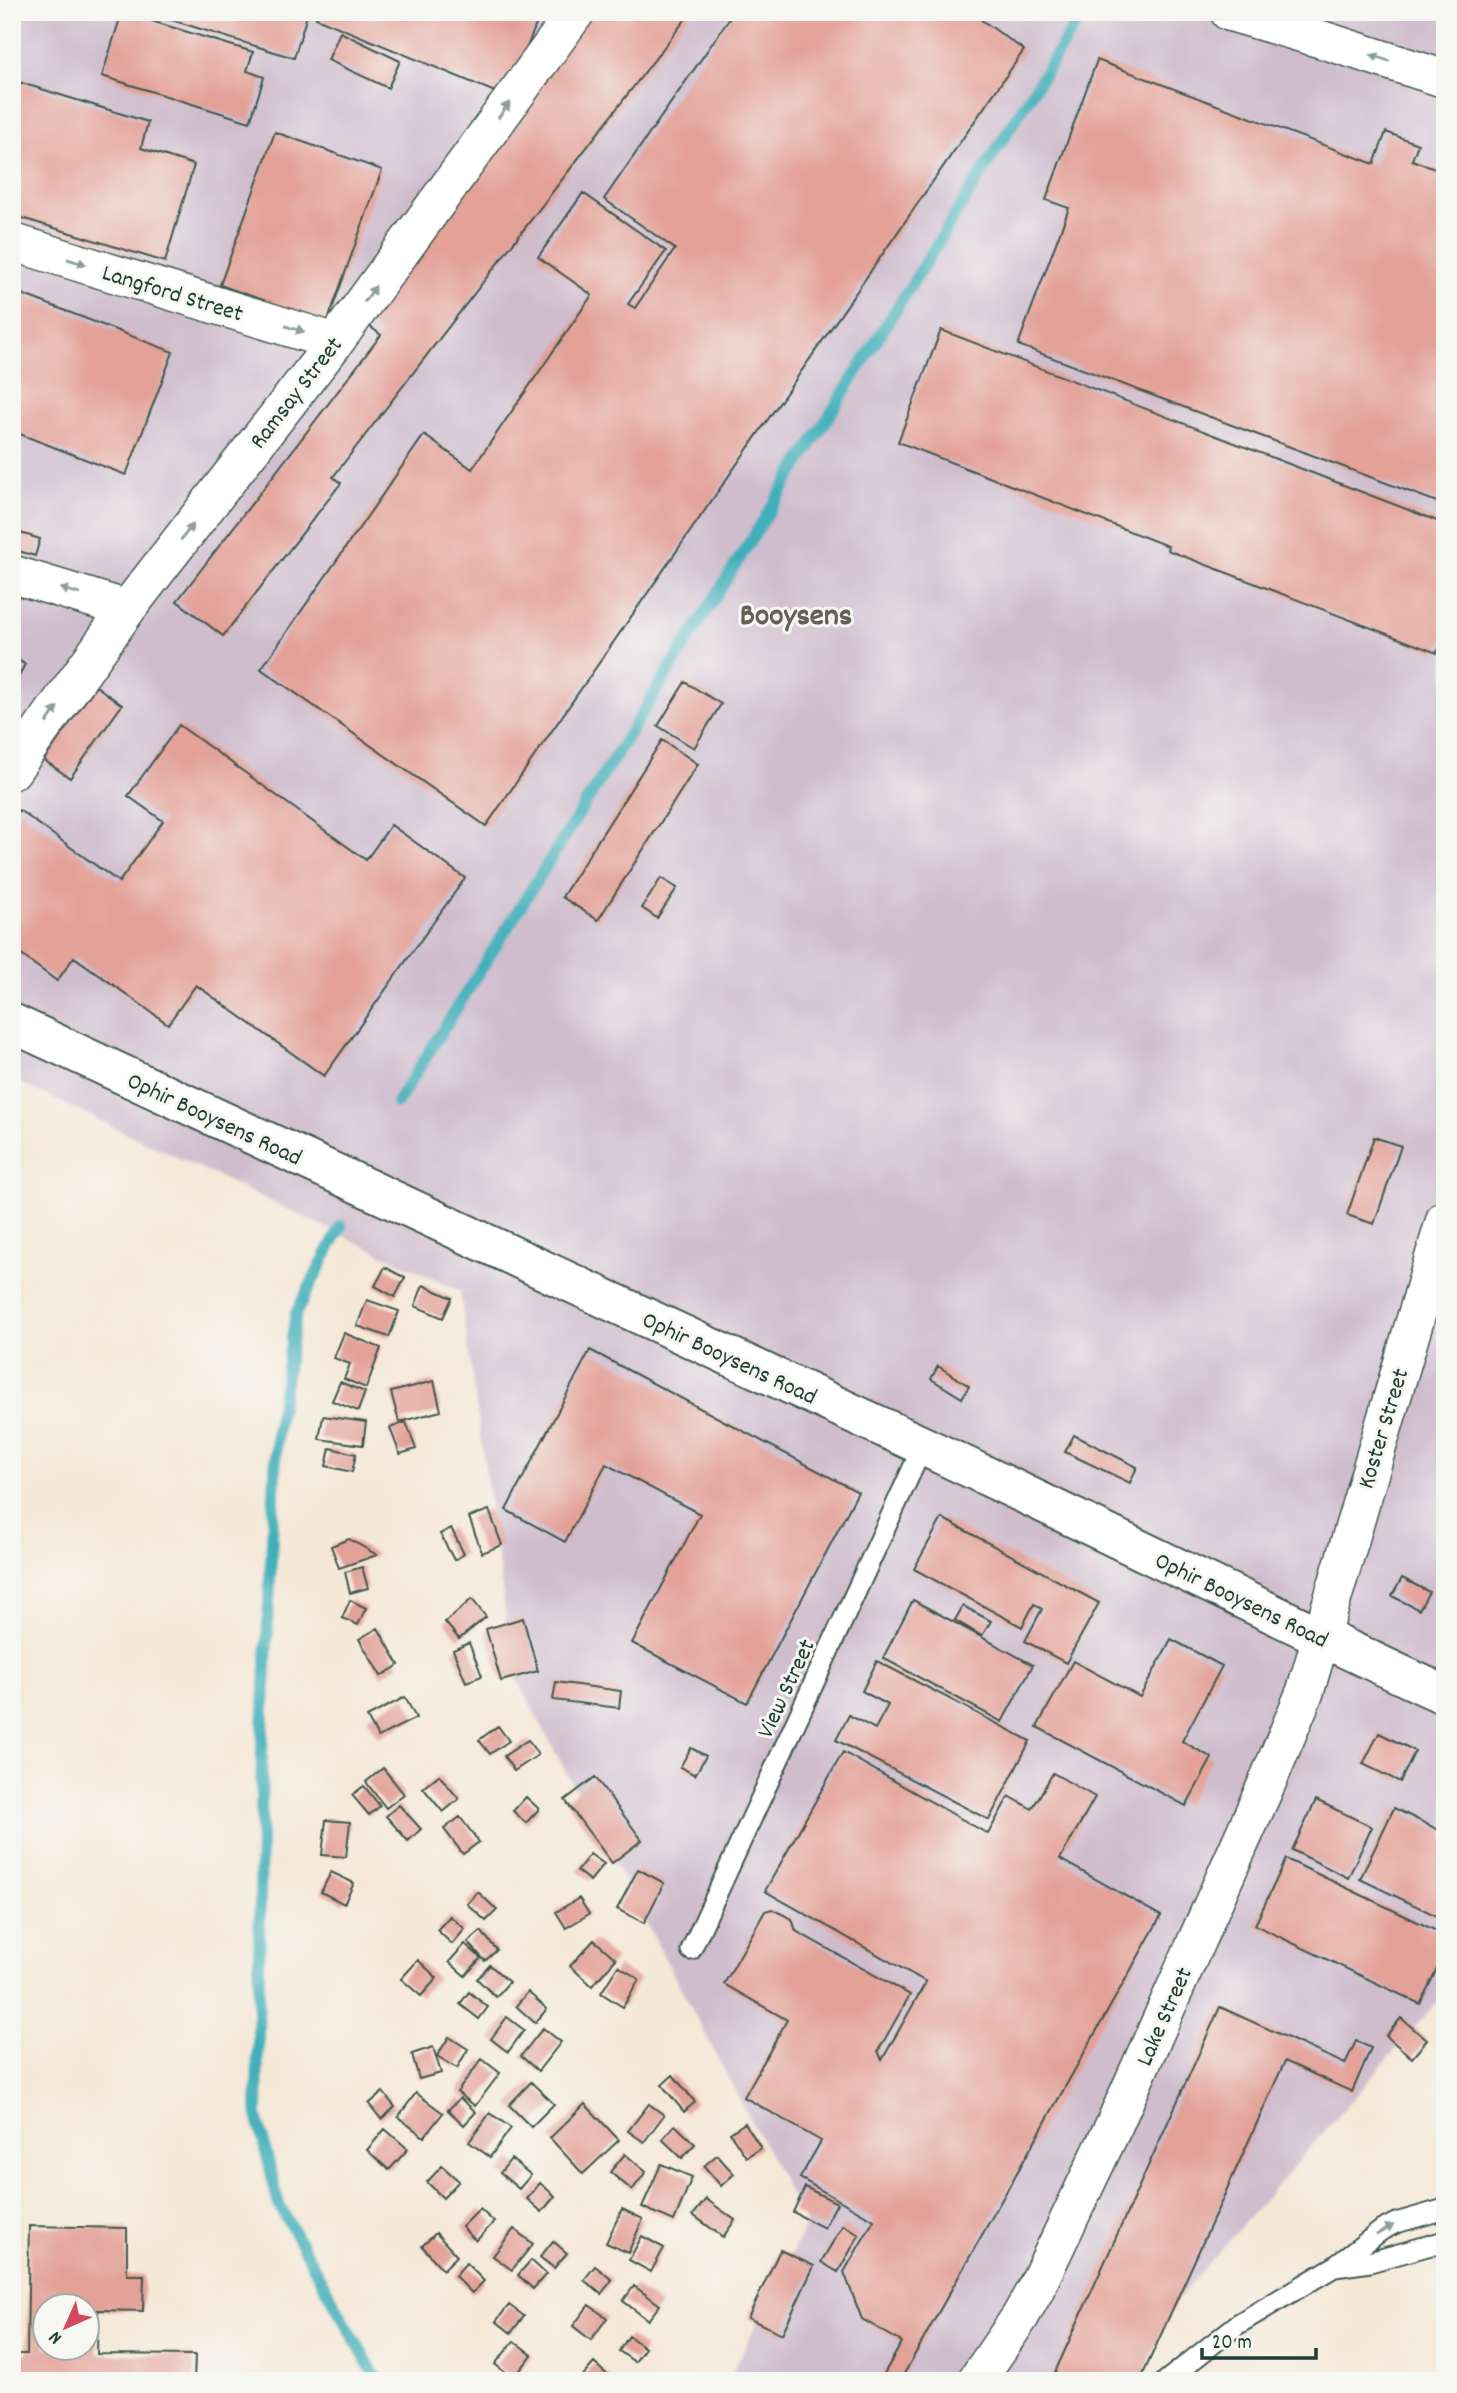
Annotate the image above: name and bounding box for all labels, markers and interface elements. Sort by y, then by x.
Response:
one-way arrow [1369,52,1390,63]
one-way arrow [497,101,511,119]
street label: Langford Street [97,257,247,332]
one-way arrow [67,258,88,268]
one-way arrow [363,284,377,303]
one-way arrow [285,325,306,335]
street label: Ramsay Street [243,330,352,457]
one-way arrow [179,524,194,542]
one-way arrow [59,586,80,596]
district label: Booysens [740,595,852,641]
one-way arrow [45,706,59,724]
street label: Ophir Booysens Road [121,1065,307,1176]
street label: Ophir Booysens Road [636,1304,822,1415]
street label: Koster Street [1350,1364,1419,1493]
street label: Ophir Booysens Road [1148,1545,1333,1658]
street label: View Street [750,1634,826,1744]
street label: Lake Street [1129,1962,1203,2072]
one-way arrow [1375,2224,1395,2236]
north arrow [32,2292,102,2362]
scale bar [1202,2316,1315,2360]
text: N [44,2324,69,2349]
text: 20 m [1212,2329,1252,2359]

